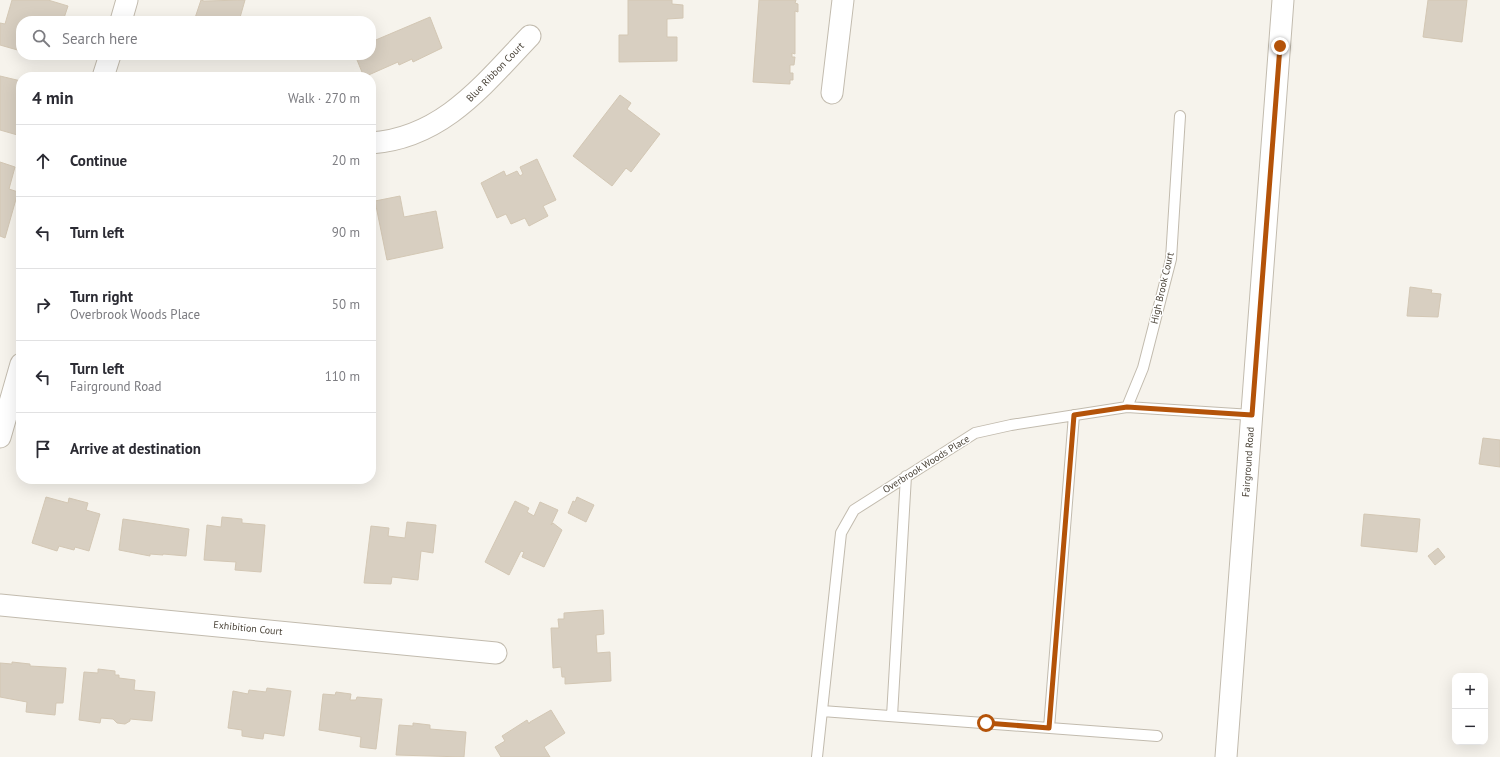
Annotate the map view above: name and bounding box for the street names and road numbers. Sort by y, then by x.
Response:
street label: Blue Ribbon Court [463,39,527,105]
street label: High Brook Court [1147,250,1177,325]
street label: Fairground Road [1239,426,1257,498]
street label: Overbrook Woods Place [880,432,972,496]
street label: Exhibition Court [213,618,284,638]

